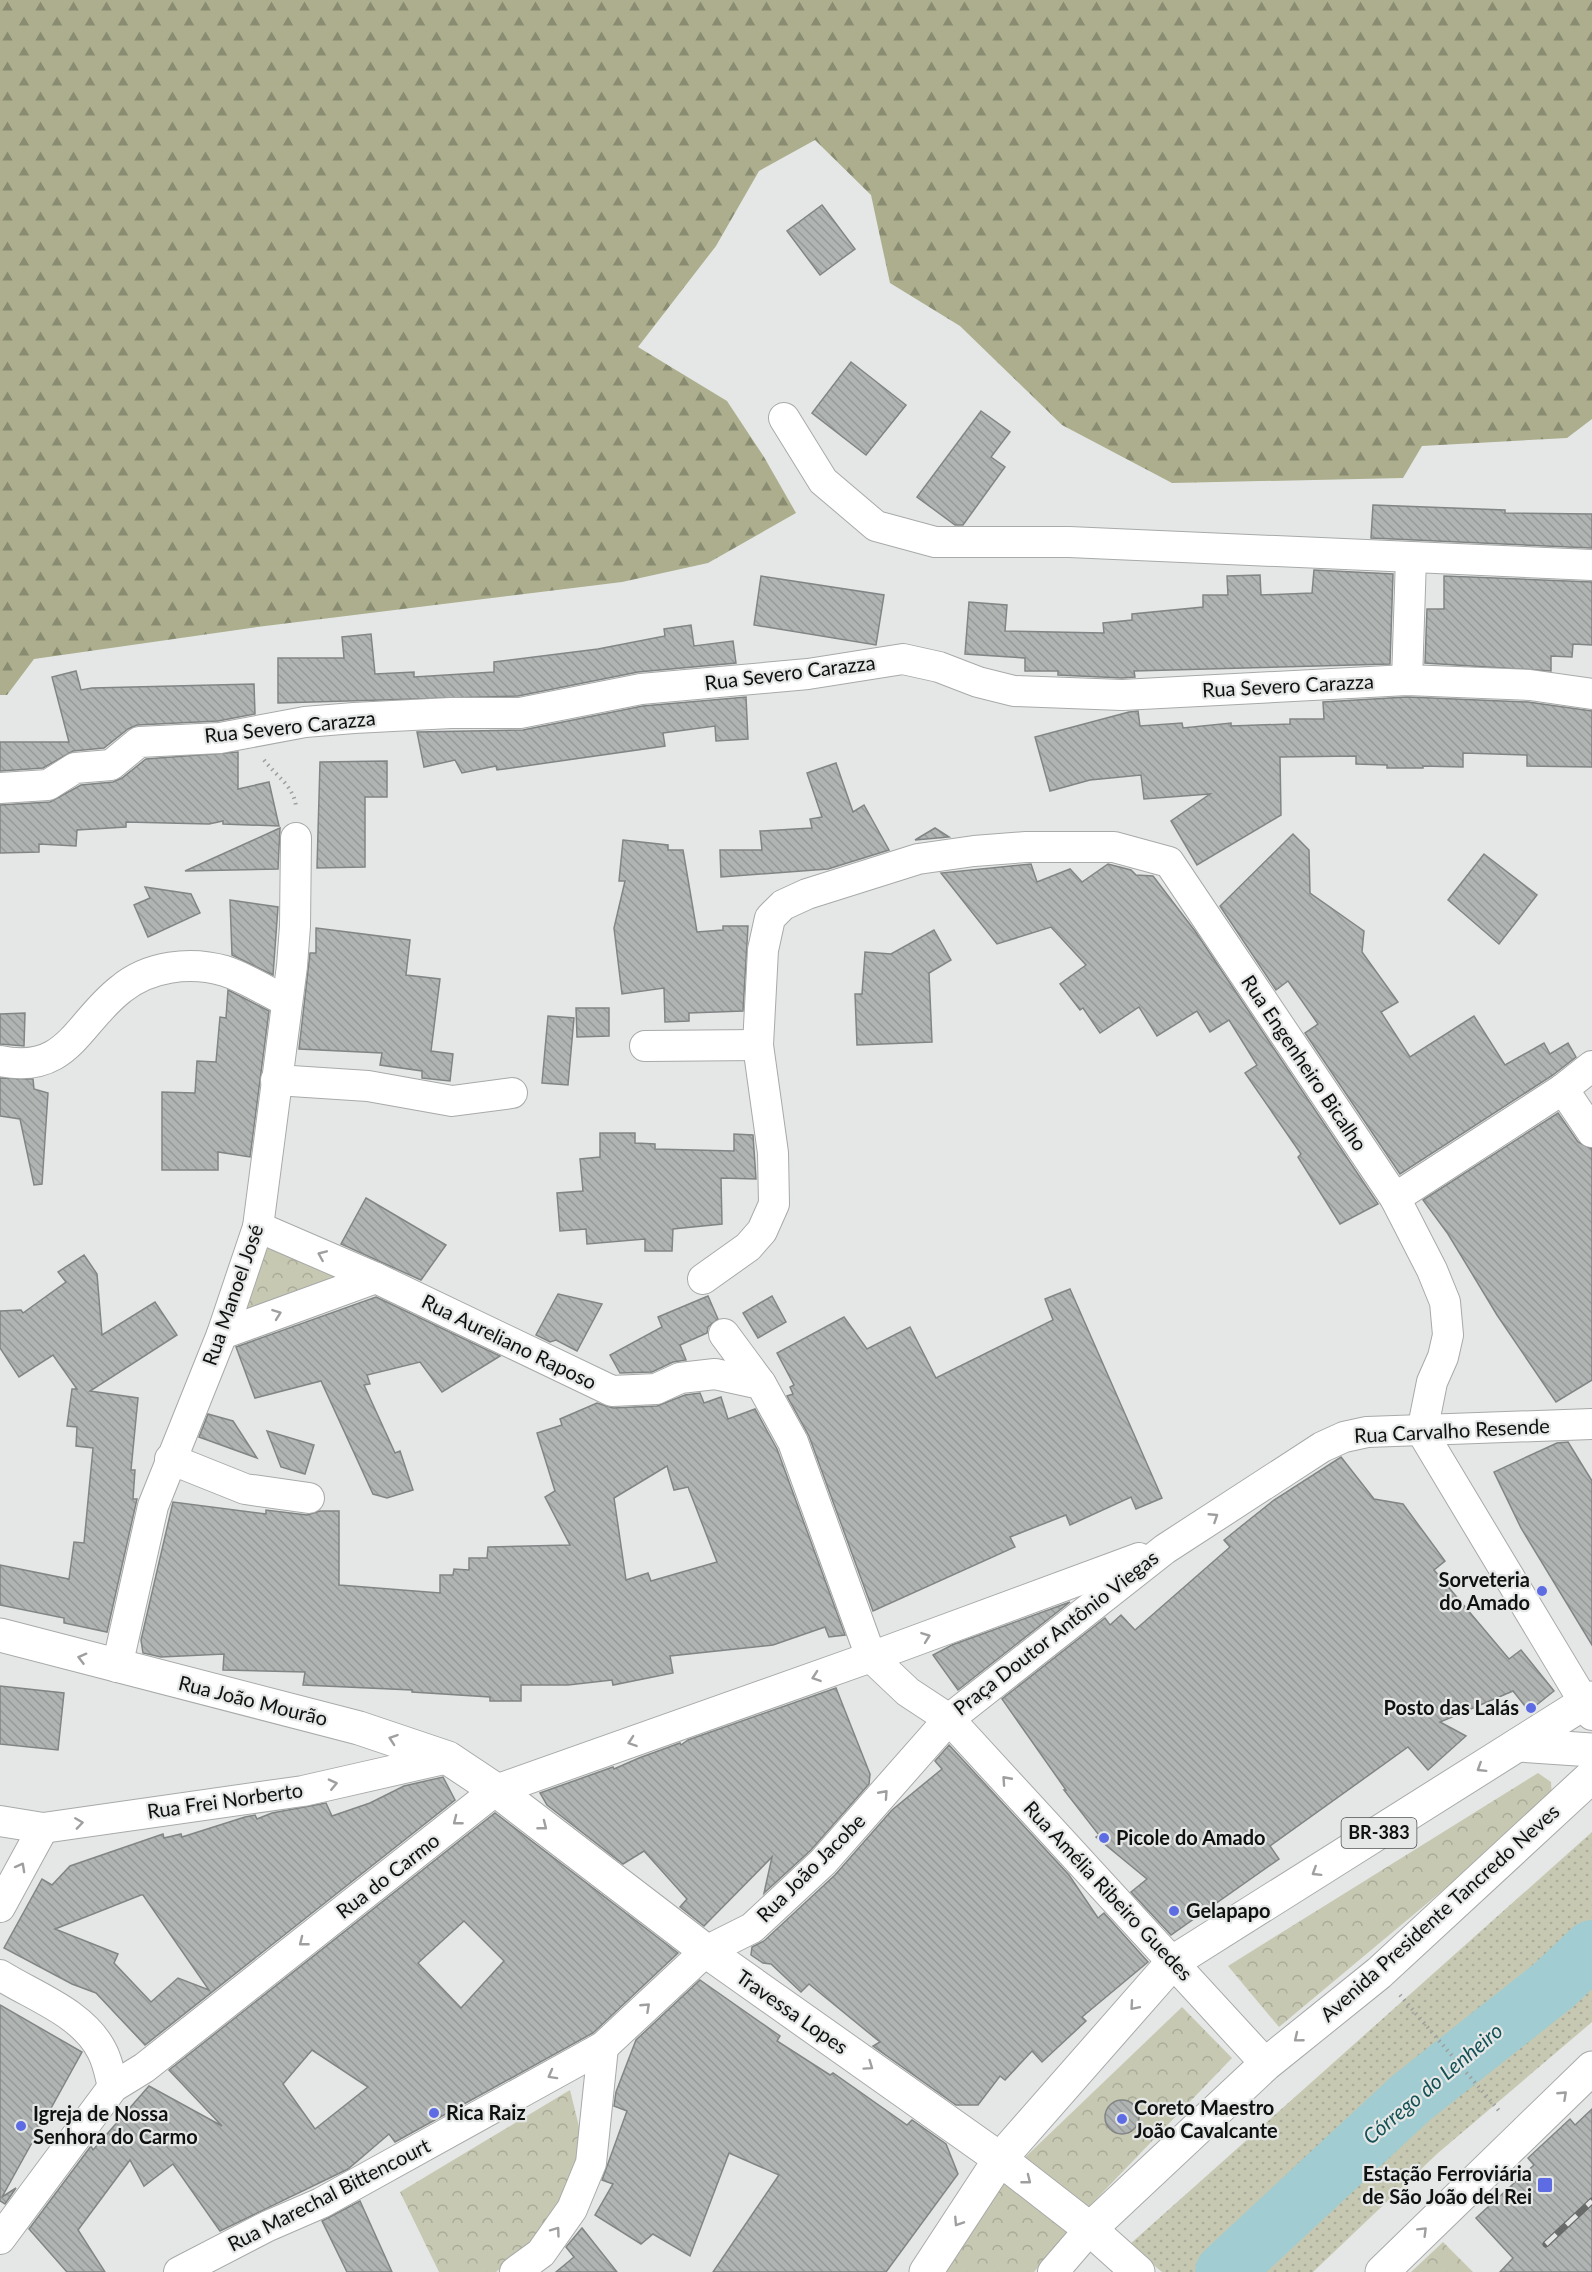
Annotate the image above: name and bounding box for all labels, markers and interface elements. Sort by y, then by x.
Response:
street label: Rua Severo Carazza [703,650,877,694]
street label: Rua Severo Carazza [1202,669,1374,701]
street label: Rua Severo Carazza [203,705,377,747]
street label: Rua Engenheiro Bicalho [1237,970,1373,1155]
street label: Rua Manoel José [197,1221,267,1368]
one-way arrow [318,1250,329,1262]
street label: Rua Aureliano Raposo [418,1288,601,1394]
one-way arrow [272,1308,282,1321]
street label: Rua Carvalho Resende [1354,1413,1550,1447]
one-way arrow [1208,1512,1218,1524]
street label: Praça Doutor Antônio Viegas [948,1545,1163,1720]
place label: Sorveteria do Amado [1439,1567,1530,1614]
marker: Sorveteria do Amado [1535,1584,1549,1598]
one-way arrow [920,1632,931,1644]
one-way arrow [77,1653,88,1665]
one-way arrow [811,1669,822,1682]
street label: Rua João Mourão [176,1670,330,1730]
place label: Posto das Lalás [1384,1695,1519,1719]
marker: Posto das Lalás [1524,1701,1538,1715]
one-way arrow [388,1734,399,1747]
one-way arrow [628,1734,638,1747]
one-way arrow [1477,1761,1488,1772]
one-way arrow [1002,1776,1013,1787]
street label: Rua Frei Norberto [145,1777,304,1823]
one-way arrow [328,1778,338,1791]
one-way arrow [877,1791,888,1801]
street label: Rua Amélia Ribeiro Guedes [1019,1796,1198,1985]
street label: Avenida Presidente Tancredo Neves [1315,1799,1564,2026]
street label: Rua João Jacobe [751,1808,870,1927]
one-way arrow [452,1814,463,1825]
one-way arrow [74,1817,83,1829]
one-way arrow [536,1818,547,1829]
road number: BR-383 [1342,1818,1416,1848]
place label: Picole do Amado [1116,1825,1266,1849]
street label: Rua do Carmo [331,1827,444,1923]
marker: Picole do Amado [1097,1831,1111,1845]
one-way arrow [14,1863,25,1874]
one-way arrow [1312,1865,1323,1876]
place label: Gelapapo [1186,1898,1271,1922]
marker: Gelapapo [1167,1904,1181,1918]
one-way arrow [299,1935,310,1946]
street label: Travessa Lopes [732,1964,853,2059]
one-way arrow [1131,1999,1142,2010]
one-way arrow [639,2003,650,2014]
water label: Córrego do Lenheiro [1357,2017,1507,2148]
one-way arrow [1293,2031,1304,2042]
one-way arrow [862,2059,873,2070]
one-way arrow [548,2068,558,2079]
one-way arrow [1556,2091,1567,2102]
place label: Coreto Maestro João Cavalcante [1134,2095,1278,2142]
place label: Rica Raiz [446,2100,526,2124]
place label: Igreja de Nossa Senhora do Carmo [33,2101,198,2148]
marker: Rica Raiz [427,2106,441,2120]
marker: Coreto Maestro João Cavalcante [1115,2112,1129,2126]
marker: Igreja de Nossa Senhora do Carmo [14,2119,28,2133]
street label: Rua Marechal Bittencourt [223,2133,434,2256]
place label: Estação Ferroviária de São João del Rei [1362,2161,1532,2208]
one-way arrow [1020,2172,1031,2183]
marker: Estação Ferroviária de São João del Rei [1536,2176,1554,2194]
one-way arrow [954,2216,966,2226]
one-way arrow [549,2227,560,2238]
one-way arrow [1417,2227,1427,2238]

